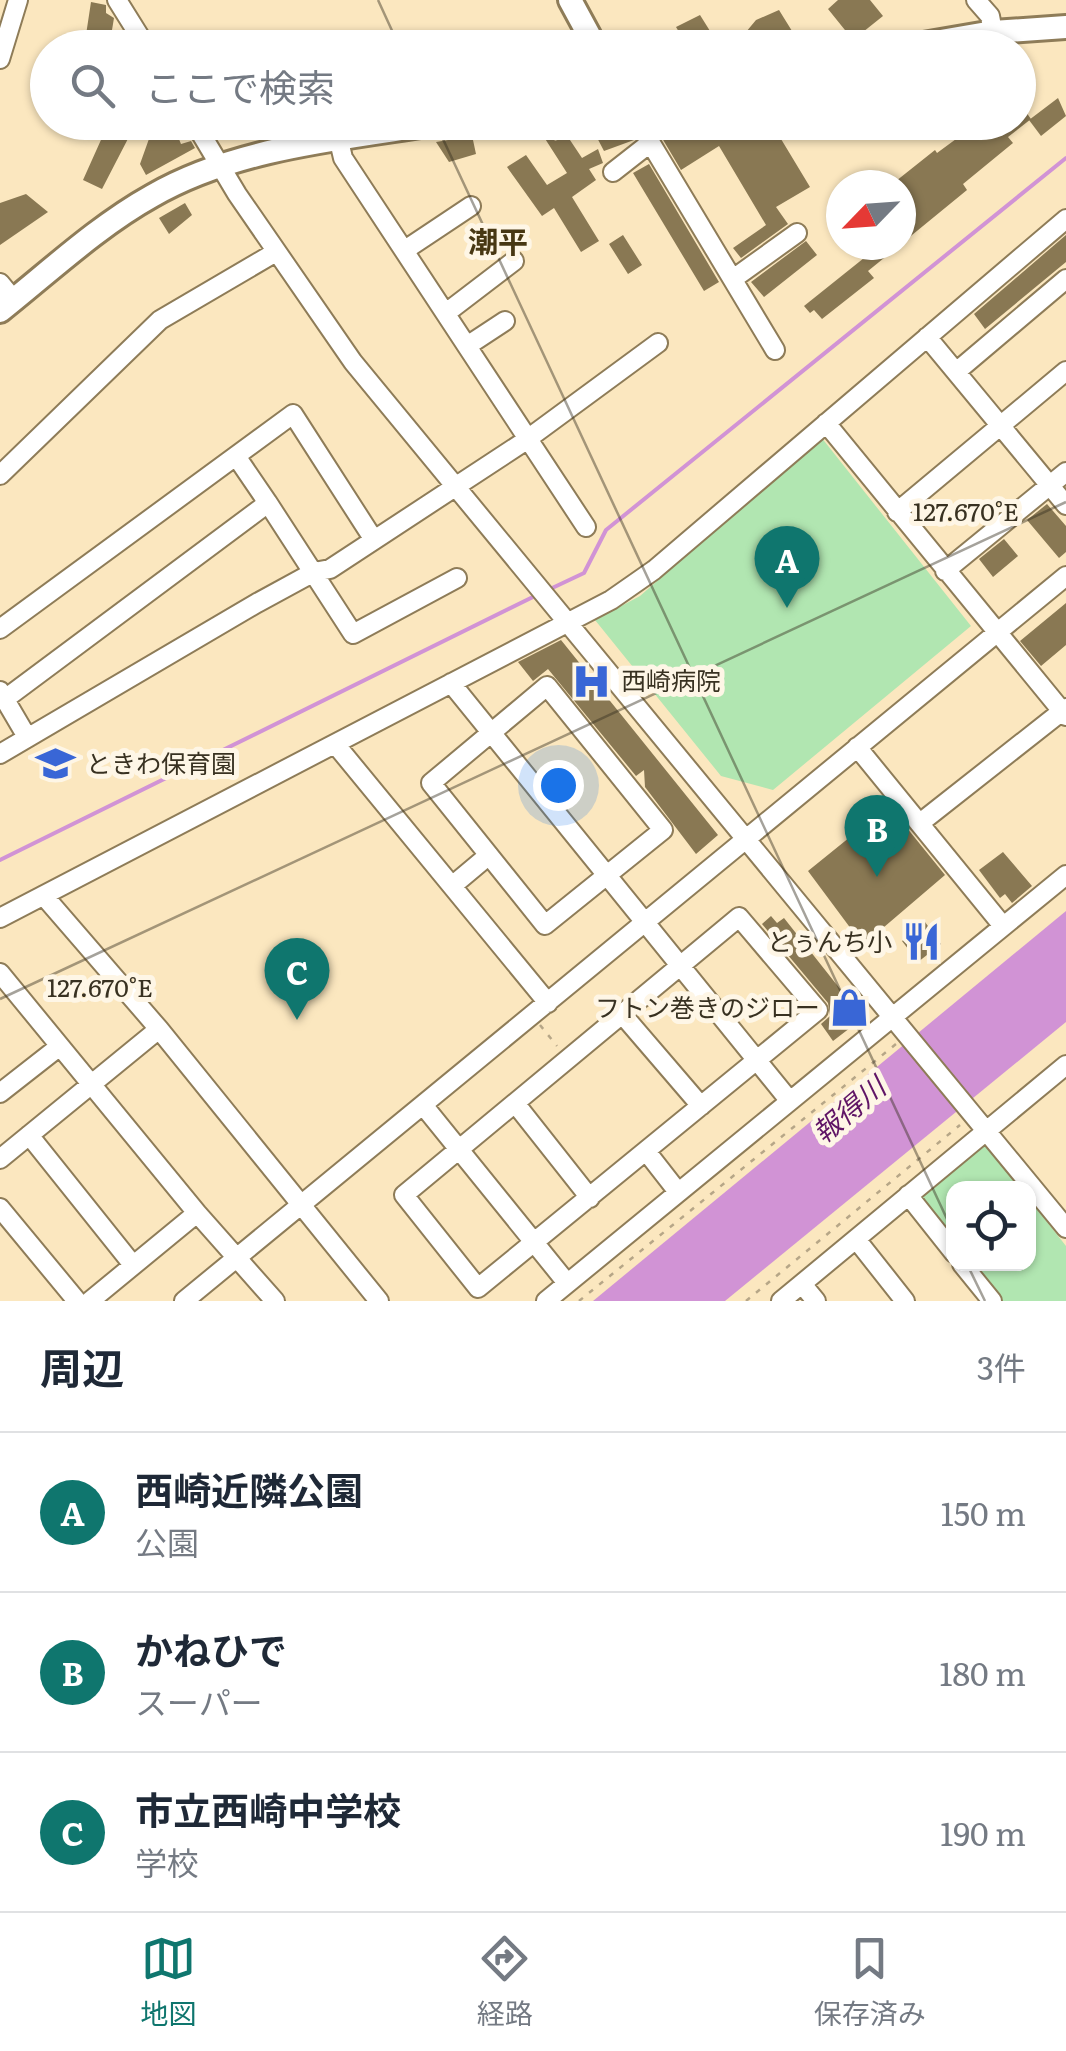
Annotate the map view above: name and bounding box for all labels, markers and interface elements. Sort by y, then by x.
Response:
search box [30,30,1036,140]
text: ここで検索 [145,57,335,114]
icon: search [65,58,120,113]
north arrow [826,170,916,260]
district label: 潮平 [468,218,528,262]
text: 127.670°E [913,492,1019,529]
pin: A [754,526,820,608]
hospital icon: 西崎病院 [570,660,612,702]
place label: 西崎病院 [621,661,721,698]
school or university icon: ときわ保育園 [35,743,77,785]
place label: ときわ保育園 [86,744,236,781]
your location [533,760,584,811]
pin: B [844,794,910,877]
restaurant icon: とぅんち小 [901,921,943,963]
place label: とぅんち小 [767,922,892,959]
pin: C [264,938,330,1020]
text: 127.670°E [47,968,153,1005]
shop icon: フトン巻きのジロー [829,987,871,1029]
place label: フトン巻きのジロー [595,988,820,1025]
water label: 報得川 [802,1063,896,1152]
map controls [946,1181,1036,1271]
button: locate [946,1181,1036,1271]
text: 周辺 [40,1335,124,1397]
text: 3件 [977,1342,1026,1390]
text: 西崎近隣公園 [135,1460,363,1517]
text: A [60,1488,85,1536]
text: 150 m [941,1488,1026,1536]
text: 公園 [135,1517,199,1565]
text: かねひで [135,1620,287,1677]
text: B [61,1648,84,1696]
text: 180 m [939,1648,1026,1696]
text: スーパー [135,1677,263,1725]
text: 市立西崎中学校 [135,1780,401,1837]
text: C [61,1808,84,1856]
text: 190 m [940,1808,1026,1856]
text: 学校 [135,1837,199,1885]
tab: 地図 [140,1931,196,2033]
tab: 経路 [477,1931,533,2033]
tab: 保存済み [814,1931,926,2033]

